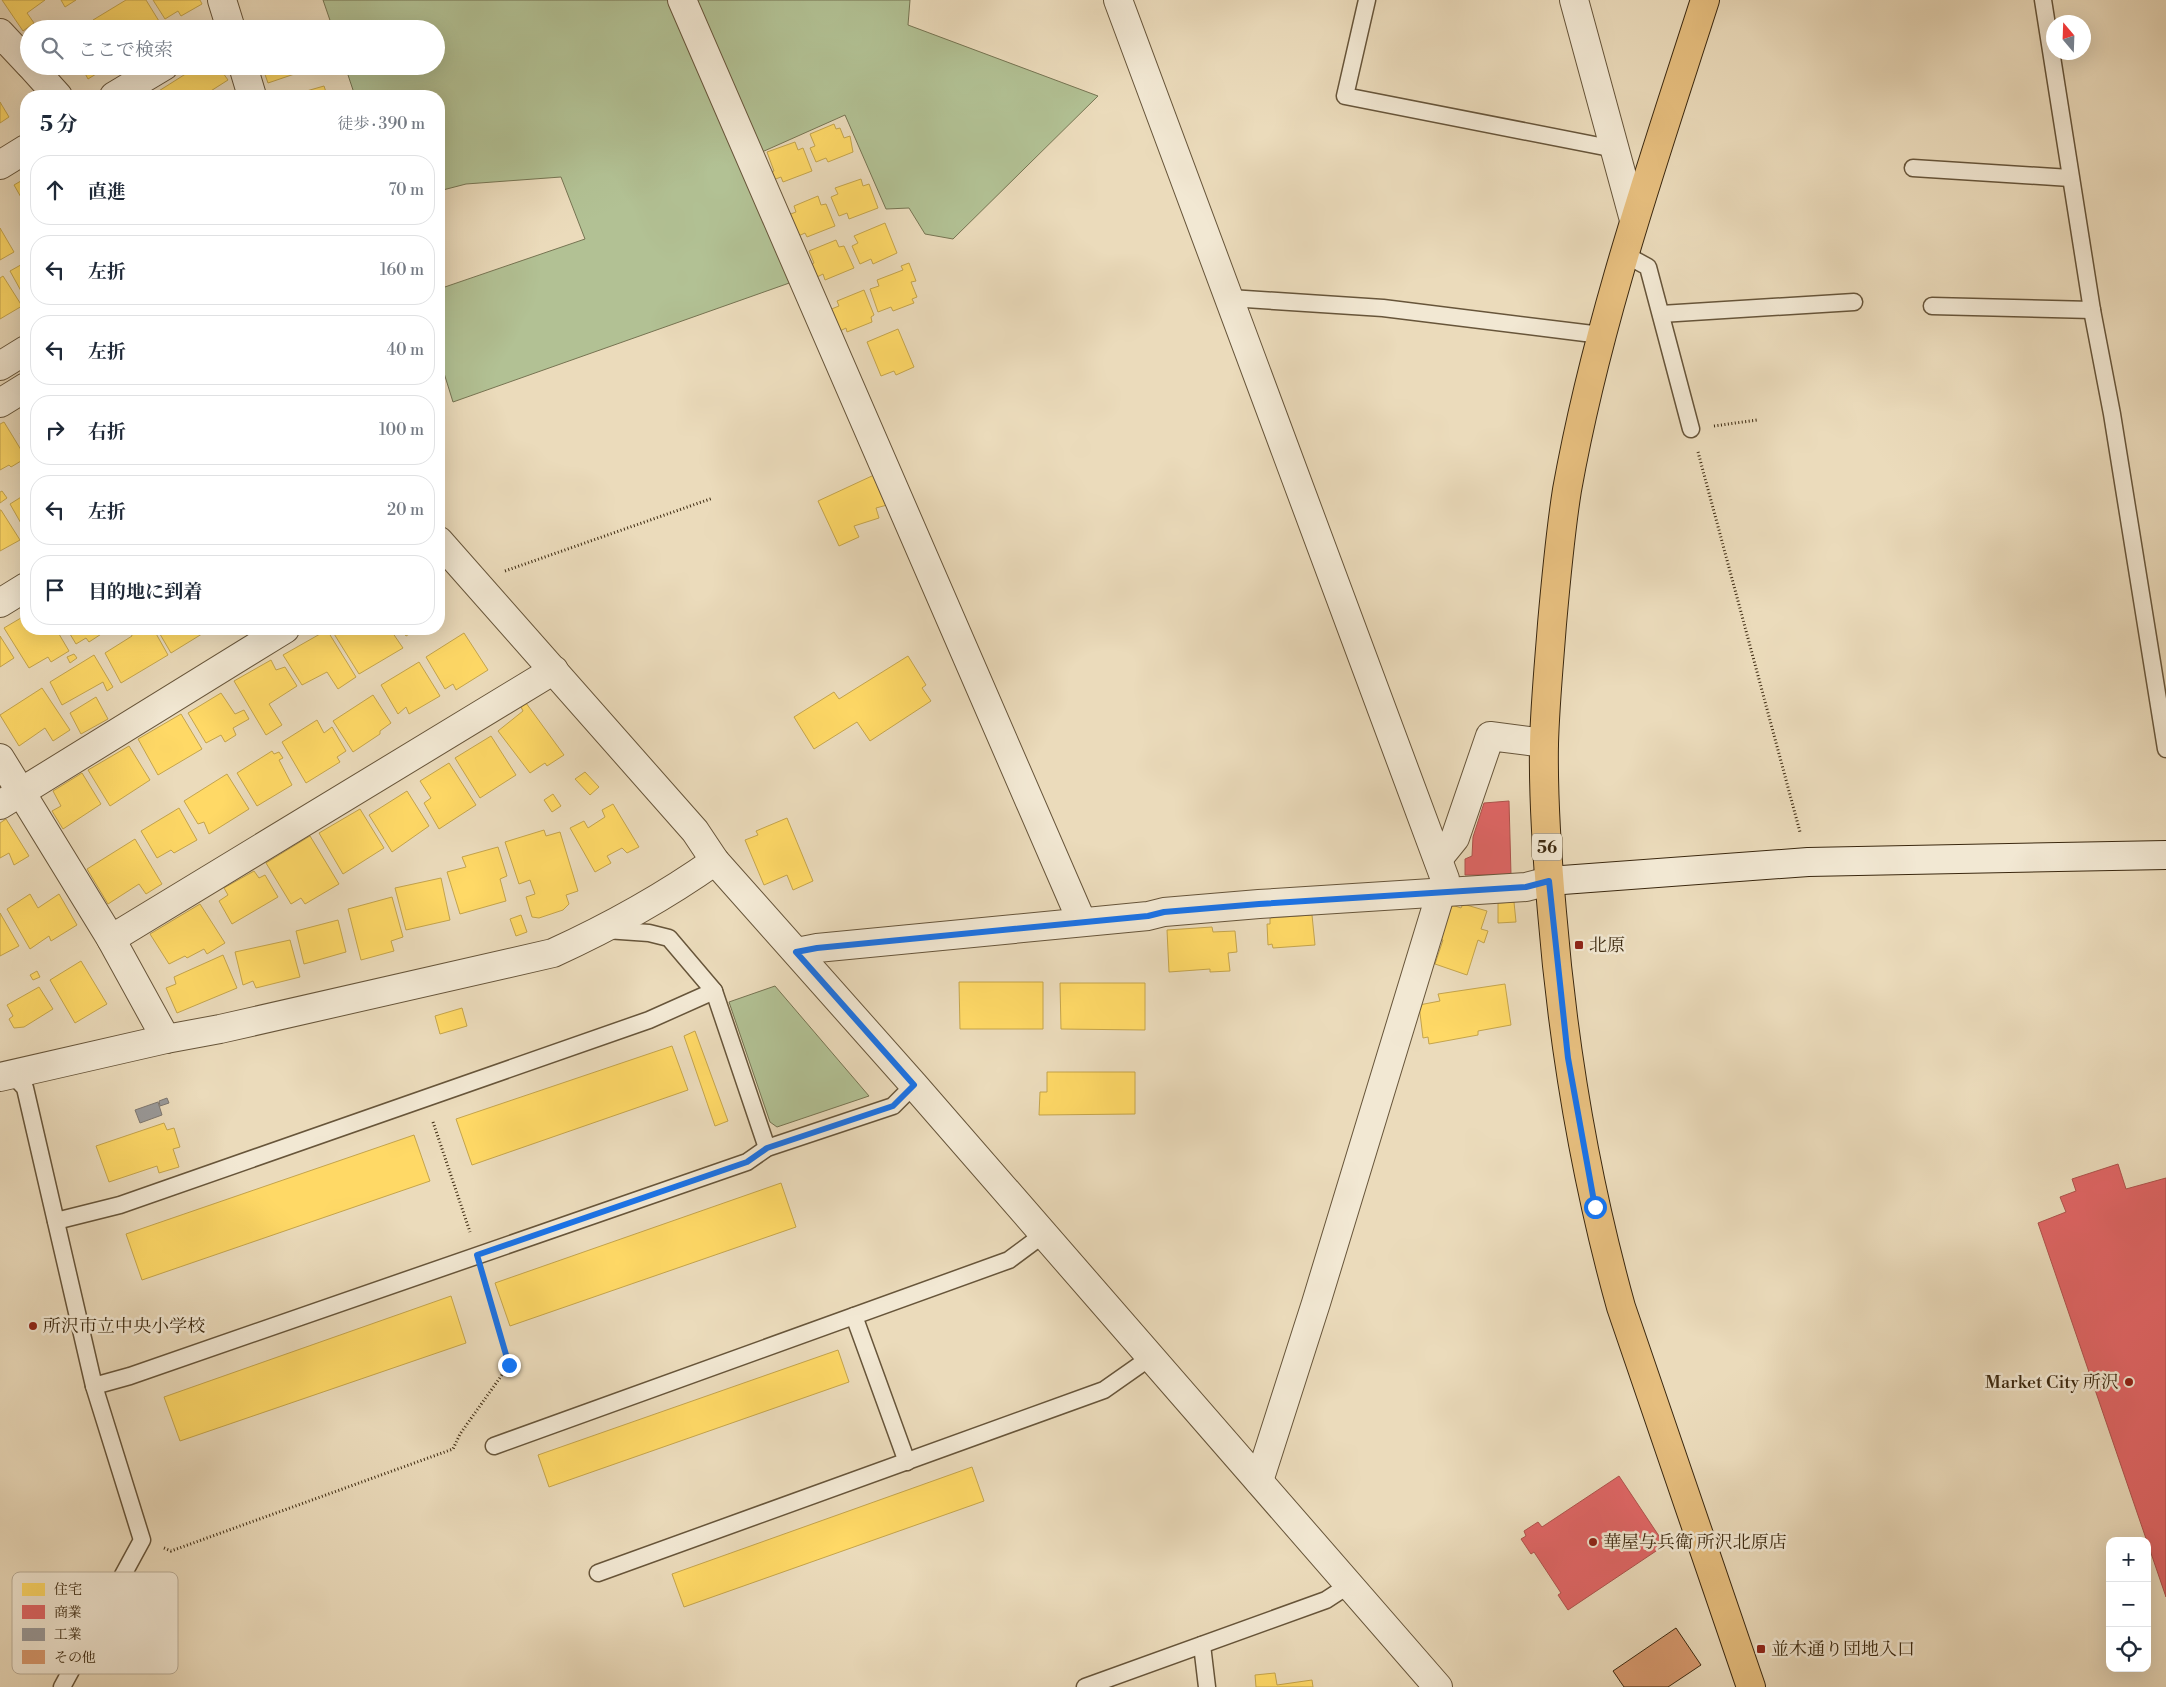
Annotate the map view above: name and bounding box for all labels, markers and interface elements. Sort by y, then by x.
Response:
north arrow [2046,15,2091,60]
search box [20,20,445,75]
icon: search [38,34,66,62]
text: ここで検索 [78,38,173,62]
text: 5 分 [40,112,77,138]
text: 徒歩 · 390 m [337,114,425,134]
icon: ahead [41,176,69,204]
text: 直進 [88,180,126,204]
text: 70 m [388,180,424,200]
icon: left [41,256,69,284]
text: 左折 [88,260,126,284]
text: 160 m [380,260,424,280]
icon: left [41,336,69,364]
text: 左折 [88,340,126,364]
text: 40 m [387,340,424,360]
icon: right [41,416,69,444]
text: 右折 [88,420,126,444]
text: 100 m [379,420,424,440]
icon: left [41,496,69,524]
text: 左折 [88,500,126,524]
text: 20 m [387,500,424,520]
icon: arrive [41,576,69,604]
text: 目的地に到着 [88,580,202,604]
road number: 56 [1532,834,1562,860]
place label: 北原 [1589,934,1625,957]
marker: 北原 [1573,939,1585,951]
route start [1584,1196,1607,1219]
place label: 所沢市立中央小学校 [43,1315,205,1338]
marker: 所沢市立中央小学校 [27,1320,39,1332]
route end [498,1354,521,1377]
place label: Market City 所沢 [1985,1371,2119,1394]
marker: Market City 所沢 [2123,1376,2135,1388]
place label: 華屋与兵衛 所沢北原店 [1603,1531,1787,1554]
marker: 華屋与兵衛 所沢北原店 [1587,1536,1599,1548]
map controls [2106,1537,2151,1672]
button: + [2106,1537,2151,1582]
legend [12,1572,178,1674]
text: 住宅 [54,1581,82,1599]
button: − [2106,1582,2151,1627]
text: 商業 [54,1604,82,1622]
text: 工業 [54,1626,82,1644]
button: locate [2106,1627,2151,1672]
place label: 並木通り団地入口 [1771,1638,1915,1661]
marker: 並木通り団地入口 [1755,1643,1767,1655]
text: その他 [54,1649,96,1667]

